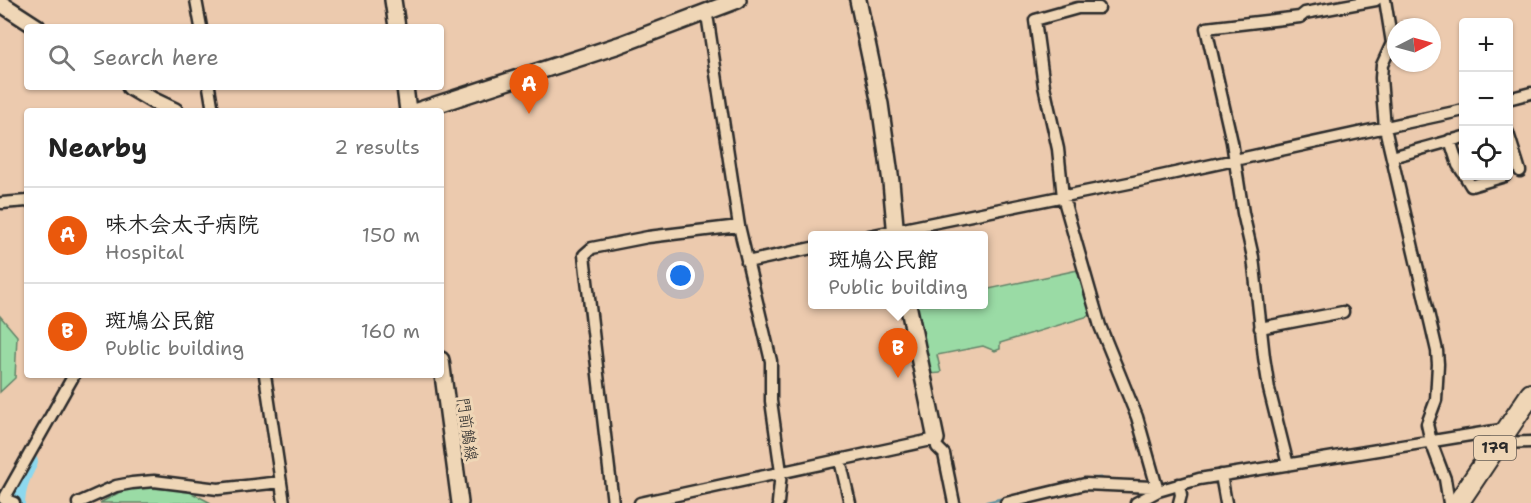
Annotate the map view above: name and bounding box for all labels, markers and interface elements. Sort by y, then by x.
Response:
north arrow [1387,18,1441,72]
map controls [1459,18,1513,180]
button: + [1459,18,1513,72]
search box [24,24,444,90]
icon: search [45,41,78,74]
text: Search here [93,43,219,72]
pin: A [510,64,548,114]
button: − [1459,72,1513,126]
button: locate [1459,126,1513,180]
text: Nearby [48,130,147,165]
text: 2 results [334,134,420,160]
text: 味木会太子病院 [105,210,259,239]
text: A [60,222,75,248]
text: 150 m [362,222,420,248]
popup [808,231,988,309]
text: Hospital [105,239,184,265]
text: 斑鳩公民館 [828,245,938,274]
your location [666,261,695,290]
text: Public building [828,274,968,300]
text: 斑鳩公民館 [105,306,215,335]
text: B [61,318,74,344]
text: 160 m [361,318,420,344]
pin: B [878,328,918,378]
text: Public building [105,335,244,361]
street label: 門前鵤線 [453,396,482,462]
road number: 179 [1474,436,1516,460]

